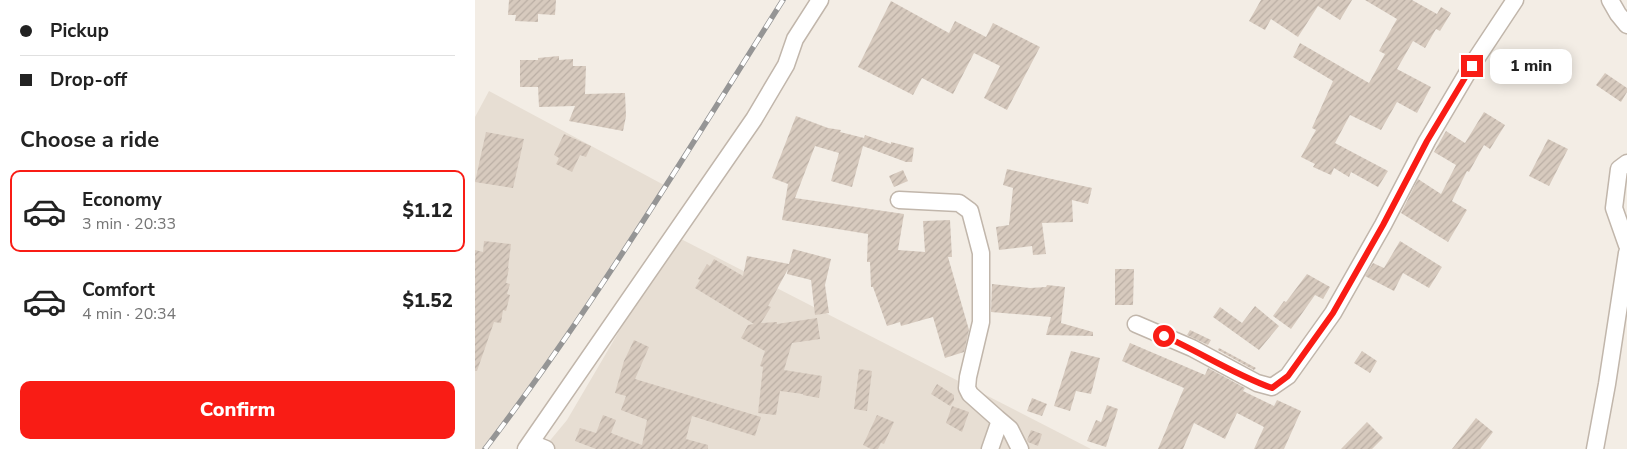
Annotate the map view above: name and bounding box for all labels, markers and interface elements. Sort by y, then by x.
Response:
text: Pickup [50,18,109,44]
callout: 1 min [1489,48,1572,84]
route end [1461,55,1483,77]
text: 1 min [1510,55,1552,77]
text: Drop-off [50,67,127,93]
text: Choose a ride [20,125,159,155]
text: Economy [82,187,162,213]
icon: car [22,189,67,234]
text: $1.12 [402,198,453,224]
text: 3 min · 20:33 [82,213,176,235]
text: Comfort [82,277,155,303]
icon: car [22,279,67,324]
text: $1.52 [402,288,453,314]
text: 4 min · 20:34 [82,303,176,325]
route start [1153,325,1175,347]
button: Confirm [20,381,455,439]

